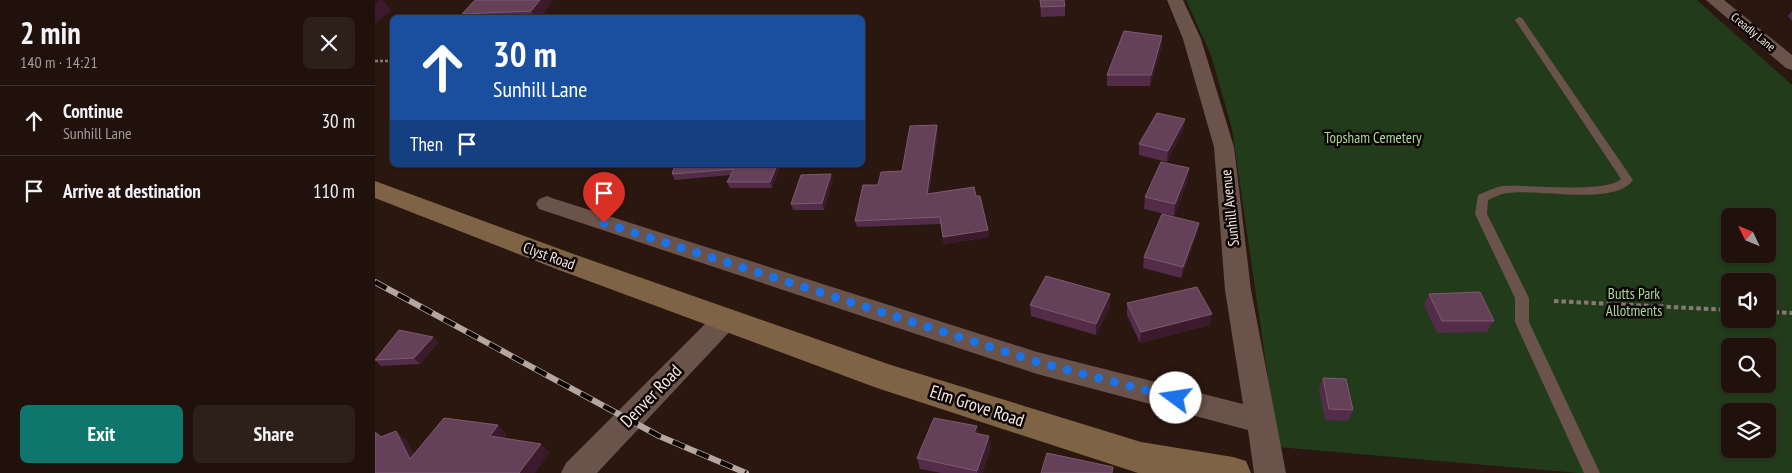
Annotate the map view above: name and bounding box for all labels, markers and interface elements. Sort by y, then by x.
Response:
street label: Creadly Lane [1728,9,1779,54]
text: 2 min [20,13,81,52]
button: close [303,17,355,69]
text: 30 m [493,31,557,77]
icon: ahead [410,35,475,100]
text: 140 m · 14:21 [20,52,98,72]
text: Sunhill Lane [493,75,587,103]
text: Continue [63,99,123,123]
icon: ahead [20,107,48,135]
text: 30 m [322,109,355,133]
text: Sunhill Lane [63,123,132,143]
park label: Topsham Cemetery [1324,128,1422,147]
icon: arrive [453,130,481,158]
text: Then [410,132,443,156]
street label: Sunhill Avenue [1216,169,1243,247]
pin [583,172,625,223]
icon: arrive [20,177,48,205]
text: Arrive at destination [63,179,201,203]
text: 110 m [313,179,355,203]
icon: arrive [590,179,618,207]
north arrow [1721,208,1776,262]
map controls [1721,208,1776,458]
street label: Clyst Road [521,237,578,274]
button: sound [1721,273,1776,328]
park label: Butts Park Allotments [1606,284,1662,320]
button: search [1721,338,1776,393]
street label: Denver Road [615,359,686,432]
position arrow [1149,371,1201,423]
street label: Elm Grove Road [927,379,1027,432]
button: layers [1721,403,1776,458]
button: Exit [20,405,183,463]
button: Share [193,405,355,463]

